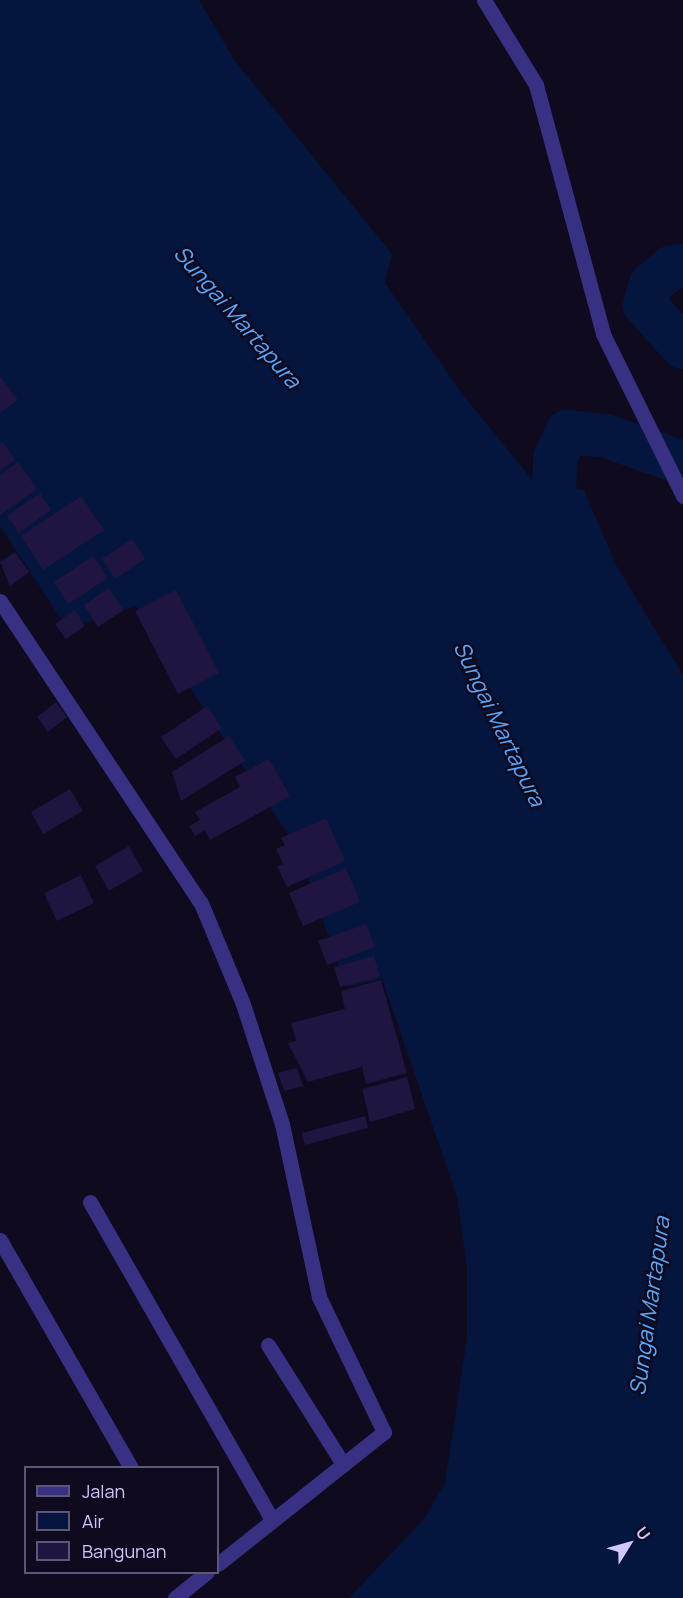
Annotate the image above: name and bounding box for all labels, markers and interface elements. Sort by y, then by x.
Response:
water label: Sungai Martapura [168,240,306,394]
water label: Sungai Martapura [448,637,550,811]
water label: Sungai Martapura [624,1215,676,1397]
legend [24,1466,219,1574]
text: Jalan [82,1479,125,1503]
text: Air [82,1509,104,1533]
north arrow [599,1514,659,1574]
text: U [631,1522,656,1544]
text: Bangunan [82,1539,166,1563]

